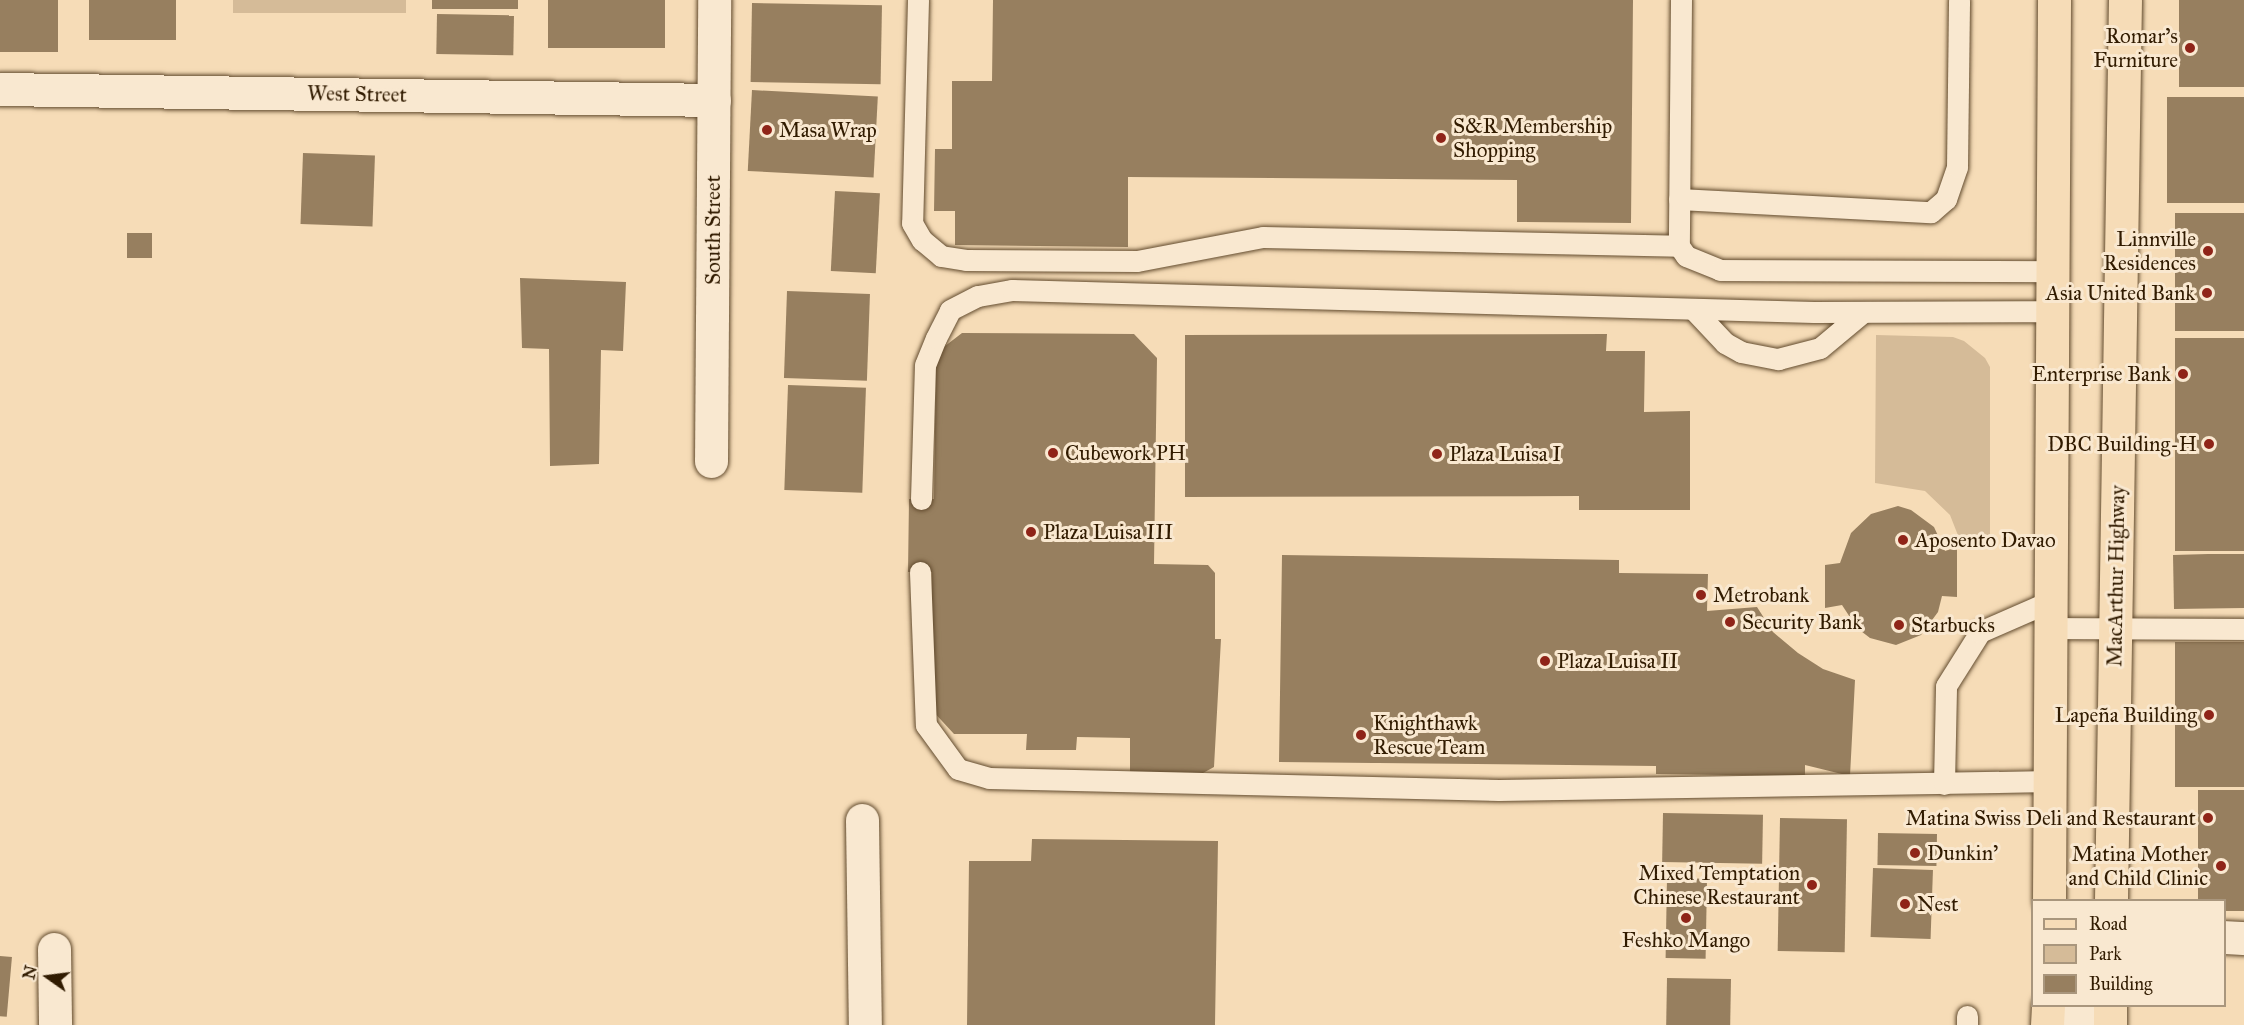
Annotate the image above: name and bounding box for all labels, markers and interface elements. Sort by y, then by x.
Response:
place label: Romar's Furniture [2093,23,2178,73]
marker: Romar's Furniture [2183,41,2197,55]
street label: West Street [307,81,407,107]
place label: S&R Membership Shopping [1453,113,1612,163]
place label: Masa Wrap [779,117,877,143]
marker: Masa Wrap [760,123,774,137]
marker: S&R Membership Shopping [1434,131,1448,145]
street label: South Street [700,175,726,285]
place label: Linnville Residences [2103,226,2196,276]
marker: Linnville Residences [2201,244,2215,258]
place label: Asia United Bank [2046,280,2195,306]
marker: Asia United Bank [2200,286,2214,300]
place label: Enterprise Bank [2032,361,2171,387]
marker: Enterprise Bank [2176,367,2190,381]
place label: DBC Building-H [2047,431,2197,457]
marker: DBC Building-H [2202,437,2216,451]
place label: Cubework PH [1065,440,1186,466]
place label: Plaza Luisa I [1449,441,1561,467]
marker: Cubework PH [1046,446,1060,460]
marker: Plaza Luisa I [1430,447,1444,461]
street label: MacArthur Highway [2102,485,2130,667]
place label: Plaza Luisa III [1043,519,1173,545]
marker: Plaza Luisa III [1024,525,1038,539]
place label: Aposento Davao [1915,527,2056,553]
marker: Aposento Davao [1896,533,1910,547]
place label: Metrobank [1713,582,1809,608]
marker: Metrobank [1694,588,1708,602]
place label: Security Bank [1742,609,1862,635]
place label: Starbucks [1911,612,1995,638]
marker: Security Bank [1723,615,1737,629]
marker: Starbucks [1892,618,1906,632]
place label: Plaza Luisa II [1557,648,1678,674]
marker: Plaza Luisa II [1538,654,1552,668]
place label: Lapeña Building [2055,702,2197,728]
marker: Lapeña Building [2202,708,2216,722]
place label: Knighthawk Rescue Team [1373,710,1485,760]
marker: Knighthawk Rescue Team [1354,728,1368,742]
place label: Matina Swiss Deli and Restaurant [1906,805,2196,831]
marker: Matina Swiss Deli and Restaurant [2201,811,2215,825]
place label: Dunkin' [1927,840,1998,866]
place label: Matina Mother and Child Clinic [2069,841,2208,891]
marker: Dunkin' [1908,846,1922,860]
marker: Matina Mother and Child Clinic [2212,857,2230,875]
place label: Mixed Temptation Chinese Restaurant [1633,860,1800,910]
marker: Mixed Temptation Chinese Restaurant [1805,878,1819,892]
place label: Nest [1917,891,1958,917]
marker: Nest [1898,897,1912,911]
legend [2031,899,2226,1007]
marker: Feshko Mango [1679,911,1693,925]
text: Road [2089,913,2127,935]
place label: Feshko Mango [1622,927,1750,953]
text: Park [2089,943,2122,965]
north arrow [18,947,78,1007]
text: N [19,964,41,981]
text: Building [2089,973,2152,995]

